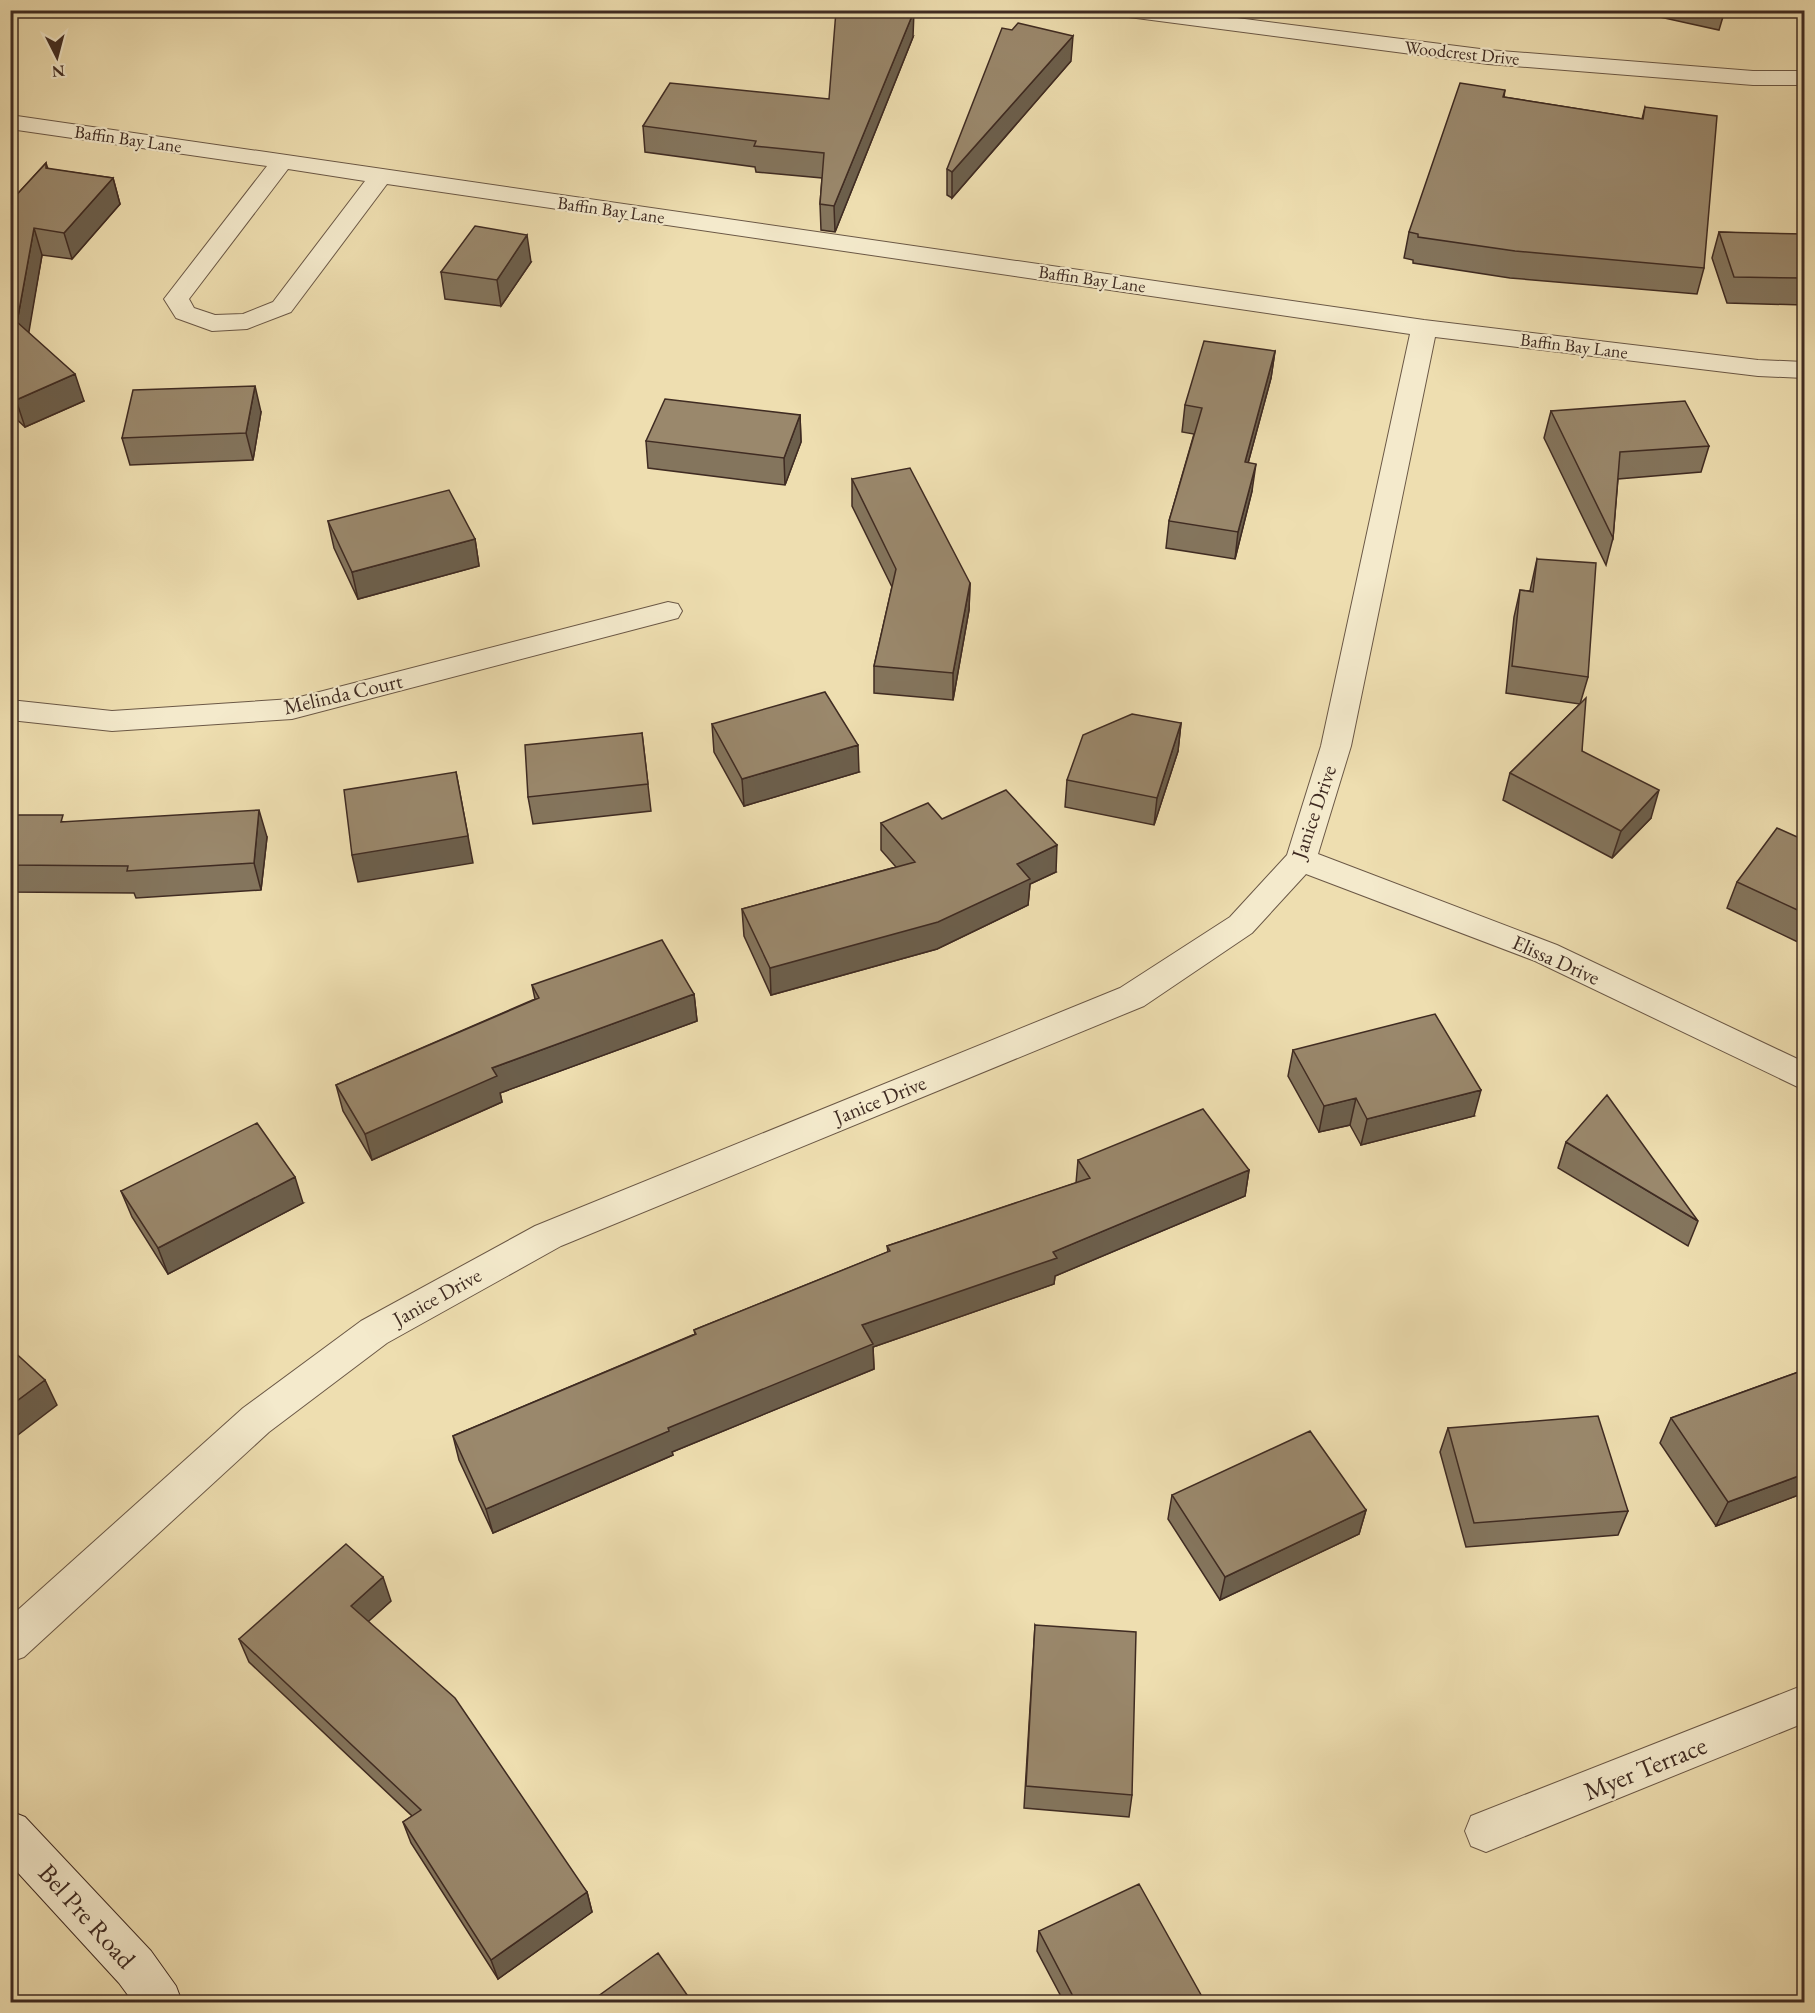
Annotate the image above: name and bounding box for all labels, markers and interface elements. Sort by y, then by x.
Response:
north arrow [27,27,87,87]
street label: Woodcrest Drive [1404,35,1521,70]
text: N [51,60,66,83]
street label: Baffin Bay Lane [73,120,183,157]
street label: Baffin Bay Lane [556,191,666,228]
street label: Baffin Bay Lane [1037,260,1147,297]
street label: Baffin Bay Lane [1519,328,1629,364]
street label: Melinda Court [281,667,405,720]
street label: Janice Drive [1284,762,1342,864]
street label: Elissa Drive [1508,928,1604,991]
street label: Janice Drive [828,1069,930,1131]
street label: Janice Drive [386,1261,486,1333]
street label: Myer Terrace [1578,1728,1712,1808]
street label: Bel Pre Road [31,1856,144,1976]

